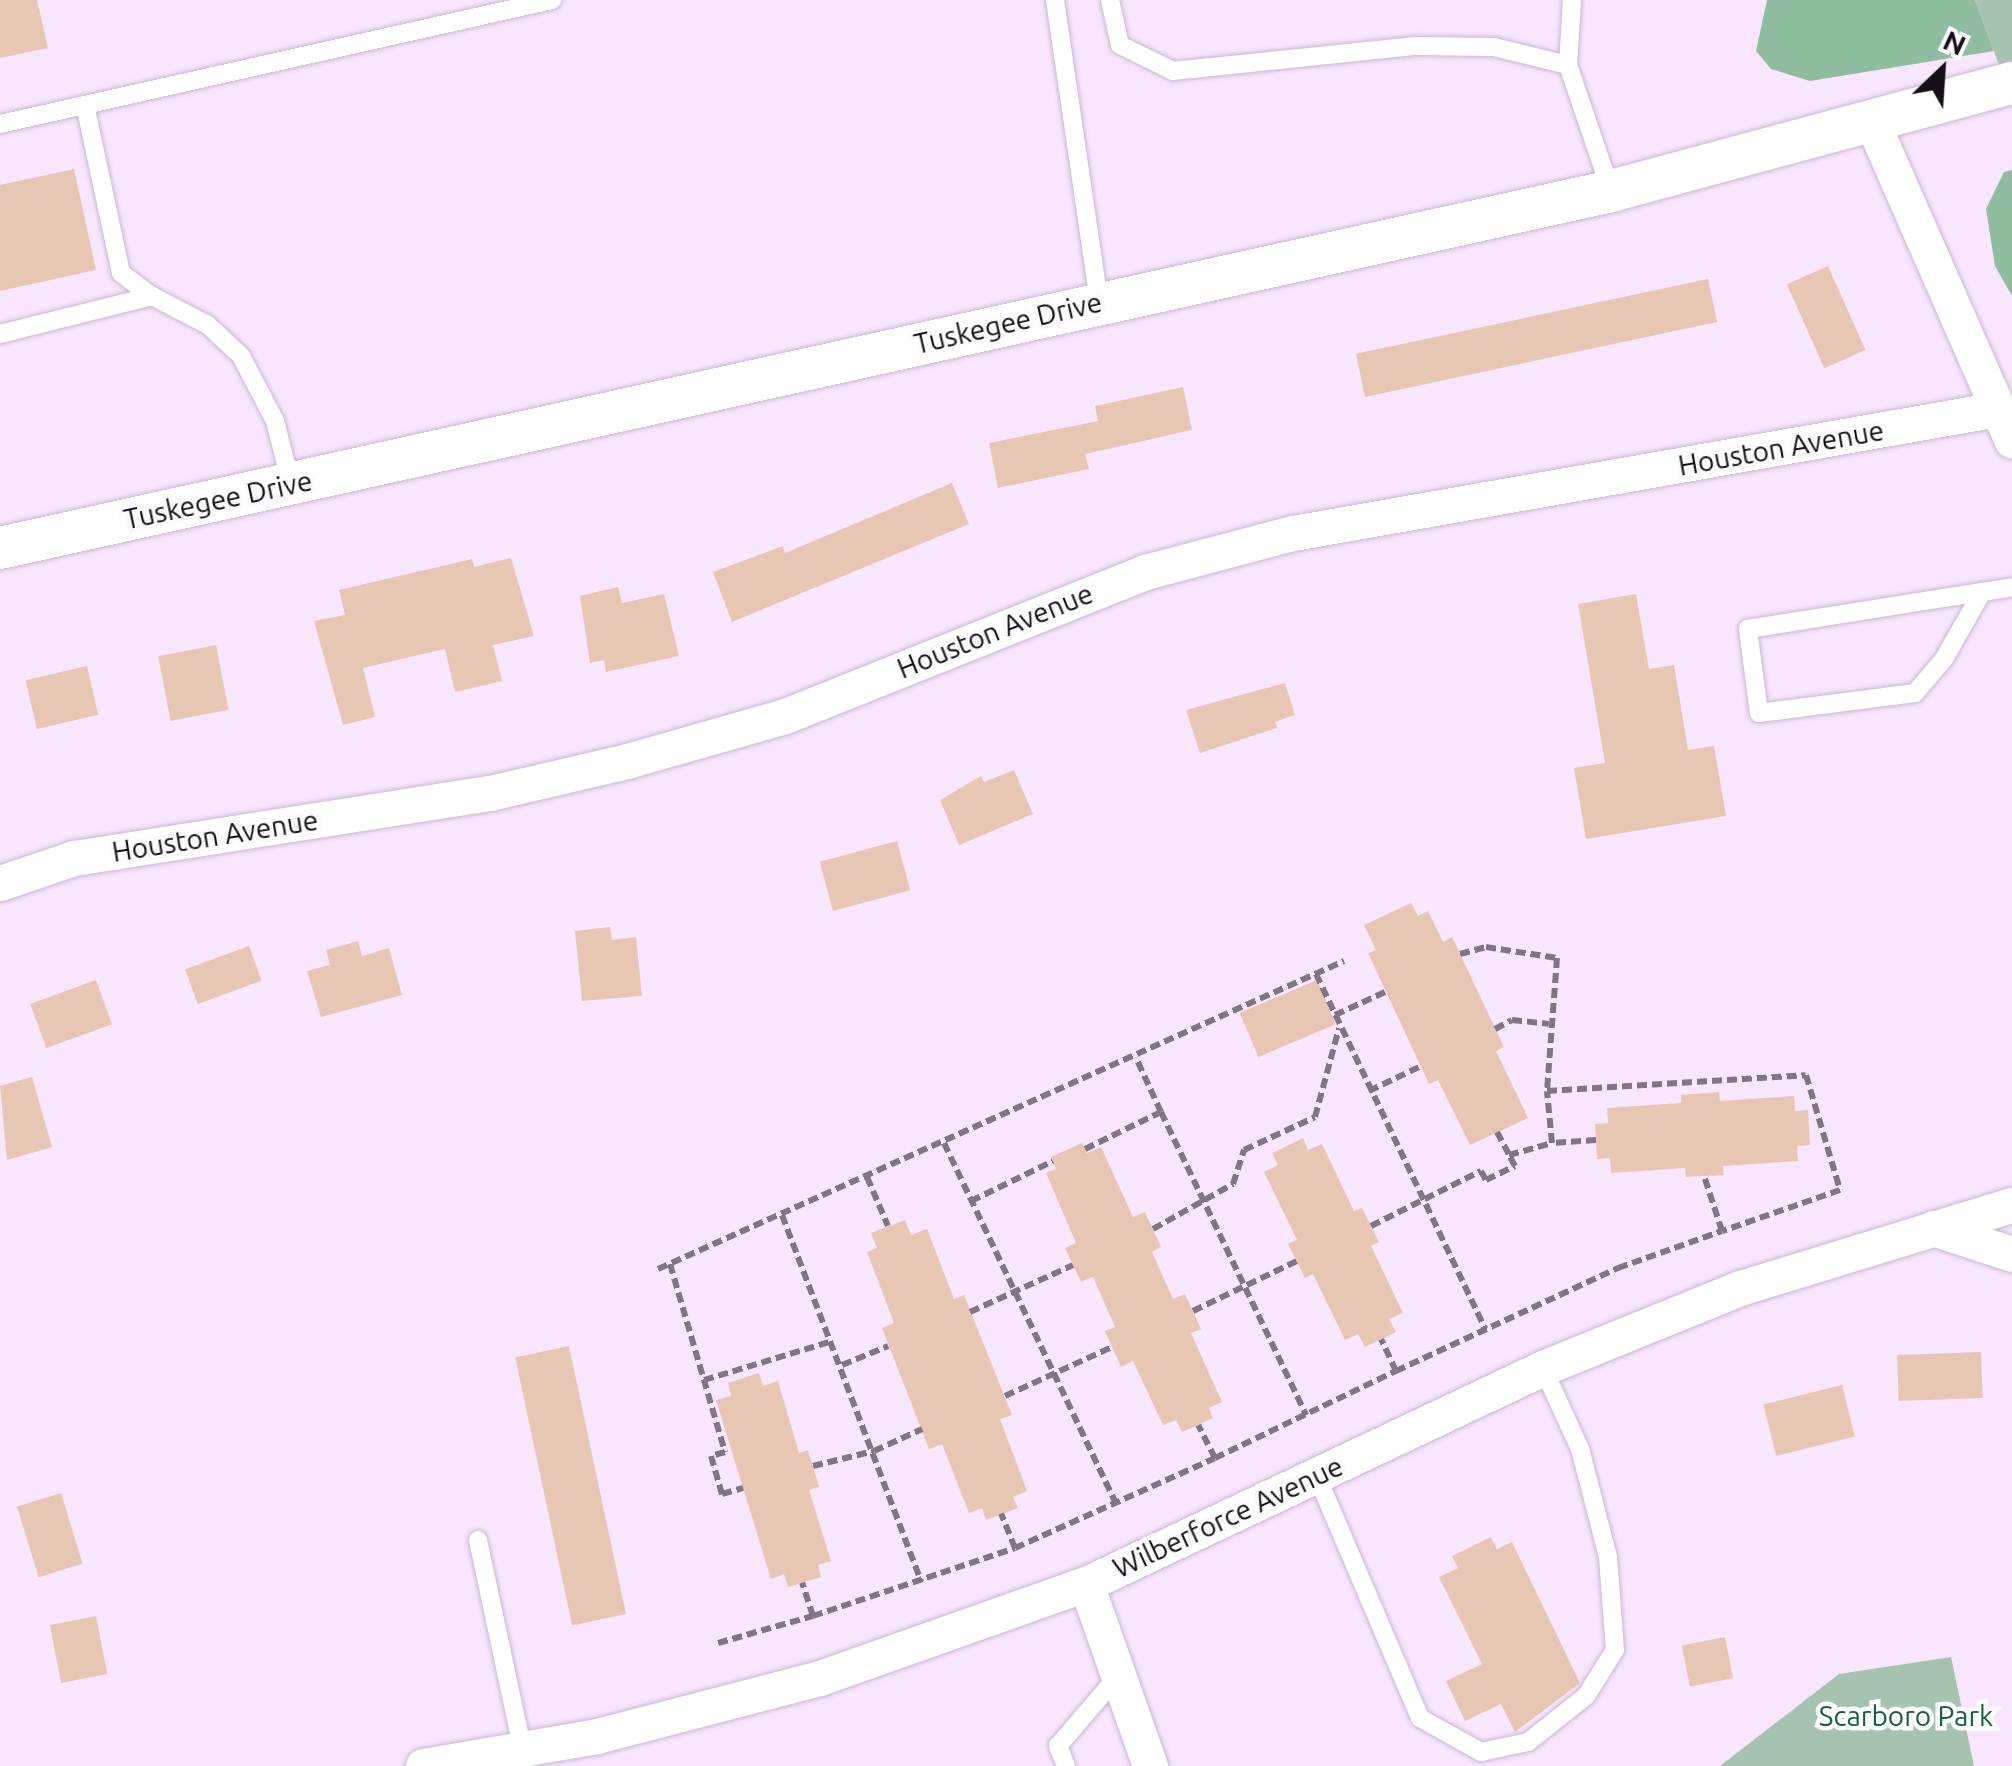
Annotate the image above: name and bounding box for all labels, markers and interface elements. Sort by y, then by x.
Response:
north arrow [1892,20,1992,120]
text: N [1939,24,1971,61]
street label: Tuskegee Drive [911,285,1105,361]
street label: Houston Avenue [1676,413,1886,483]
street label: Tuskegee Drive [121,464,315,536]
street label: Houston Avenue [892,576,1098,686]
street label: Houston Avenue [110,803,320,869]
street label: Wilberforce Avenue [1108,1449,1348,1585]
park label: Scarboro Park [1819,1699,1993,1733]

